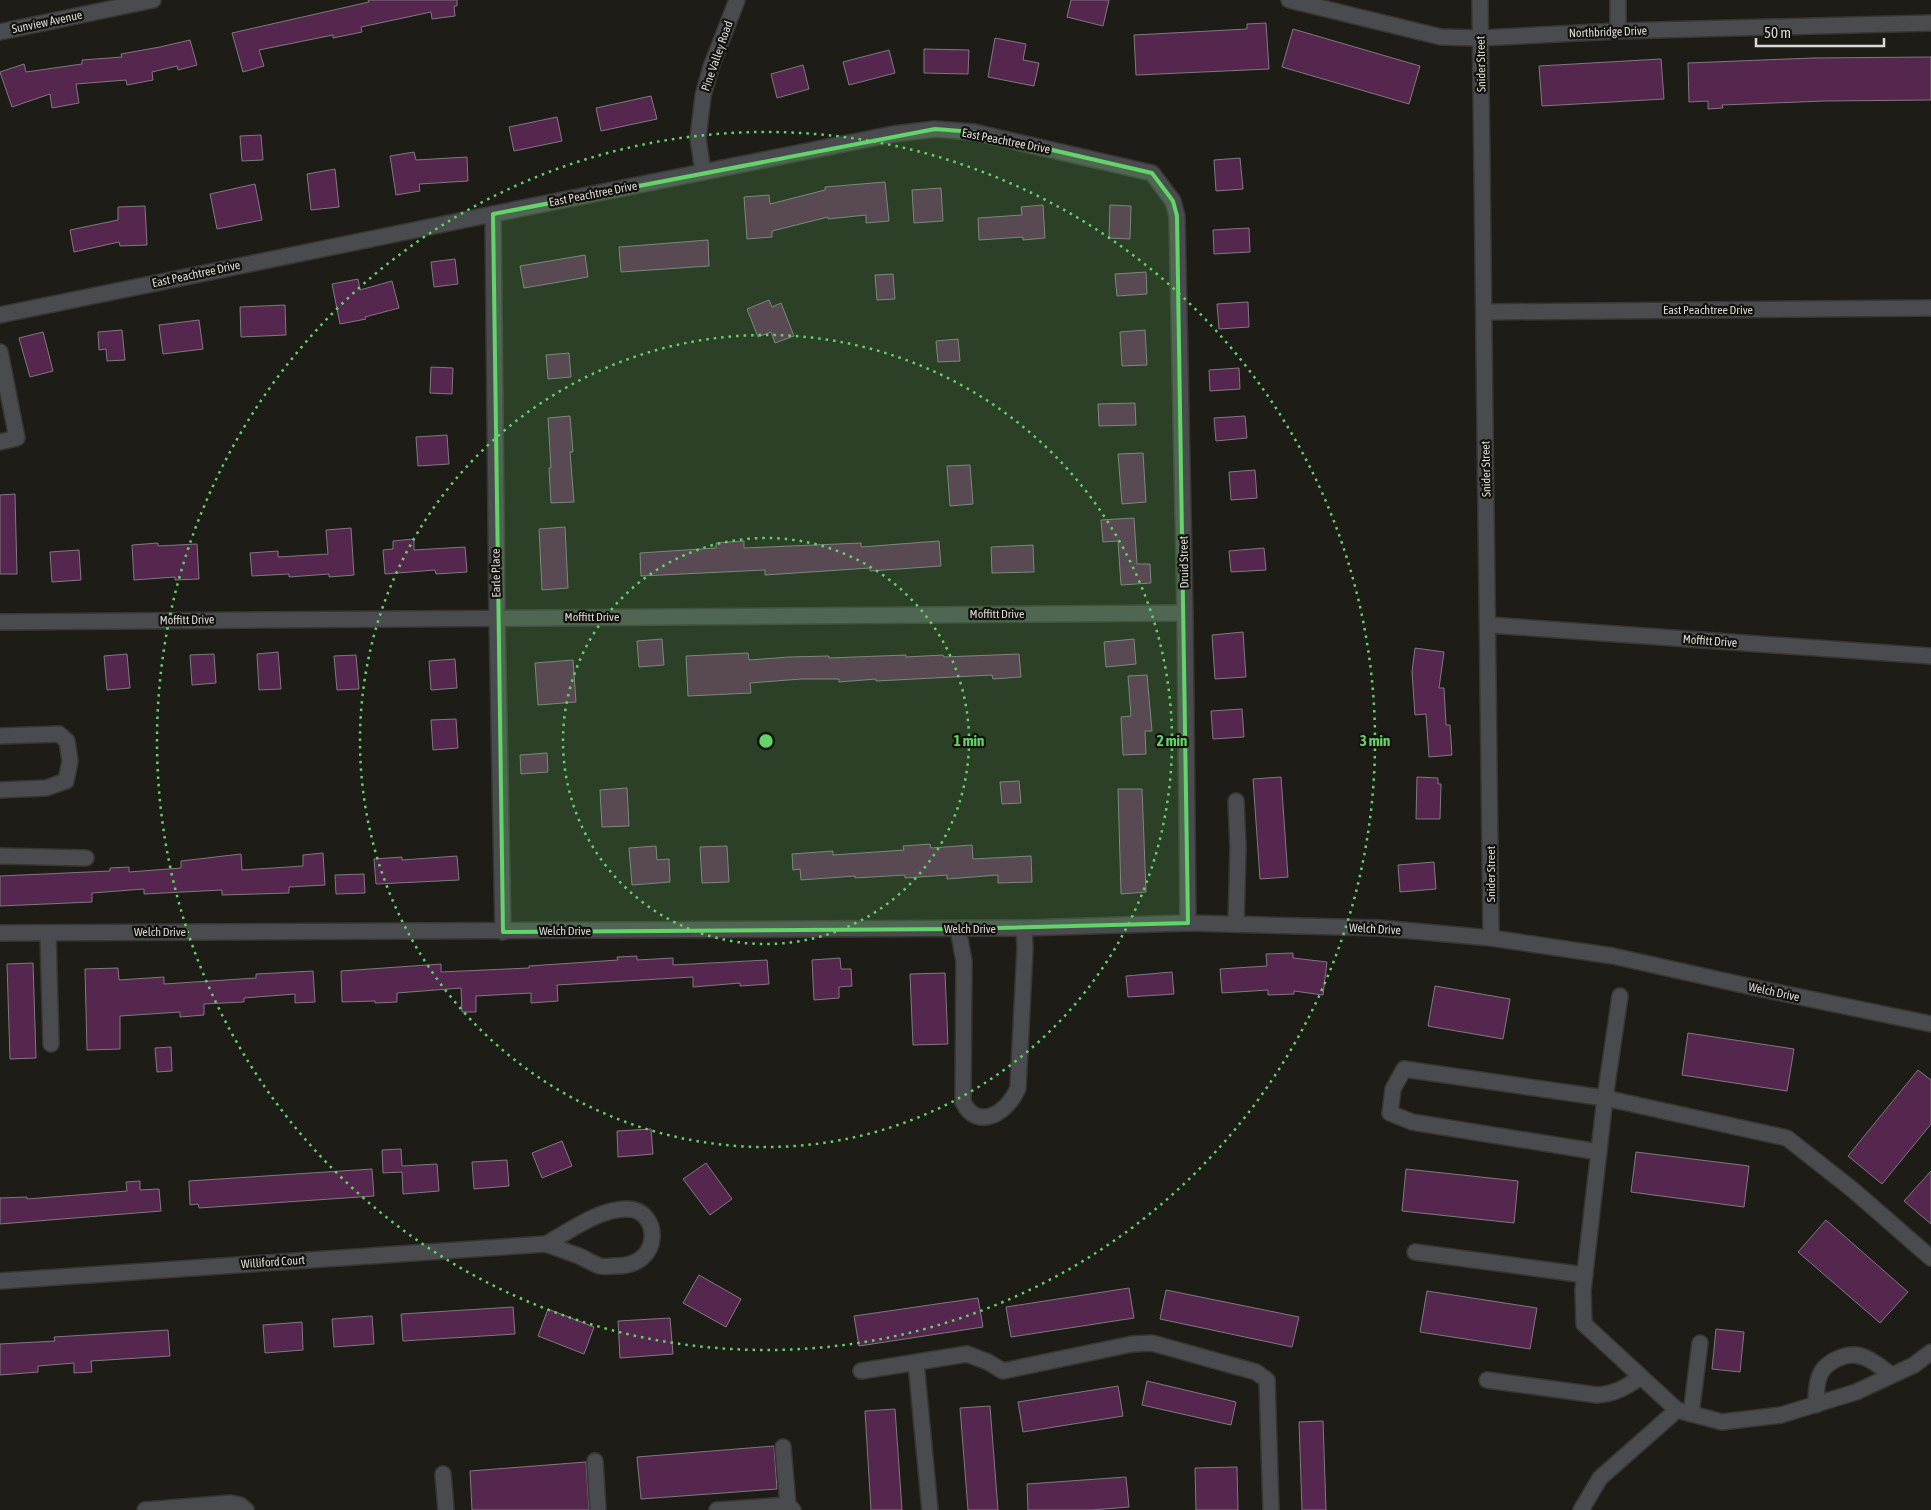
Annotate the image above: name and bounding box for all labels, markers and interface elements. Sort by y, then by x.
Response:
street label: Sunview Avenue [10,8,84,36]
scale bar [1756,15,1884,47]
street label: Pine Valley Road [698,19,736,93]
street label: Northbridge Drive [1569,24,1647,40]
text: 50 m [1764,24,1791,41]
street label: Snider Street [1474,35,1488,92]
street label: East Peachtree Drive [961,126,1051,156]
street label: East Peachtree Drive [548,179,638,209]
street label: East Peachtree Drive [151,258,241,290]
street label: East Peachtree Drive [1663,303,1753,317]
street label: Snider Street [1479,440,1493,497]
street label: Druid Street [1177,535,1191,588]
street label: Earle Place [489,548,503,598]
street label: Moffitt Drive [970,607,1024,621]
street label: Moffitt Drive [565,610,619,624]
street label: Moffitt Drive [159,613,215,627]
street label: Moffitt Drive [1682,632,1738,650]
centre of rings [757,732,775,750]
text: 1 min [954,732,984,749]
text: 2 min [1157,732,1187,749]
text: 3 min [1360,732,1390,749]
street label: Snider Street [1484,845,1498,902]
street label: Welch Drive [1349,921,1401,937]
street label: Welch Drive [944,922,996,936]
street label: Welch Drive [539,924,591,938]
street label: Welch Drive [134,925,186,939]
street label: Welch Drive [1747,980,1801,1004]
street label: Williford Court [241,1253,306,1271]

